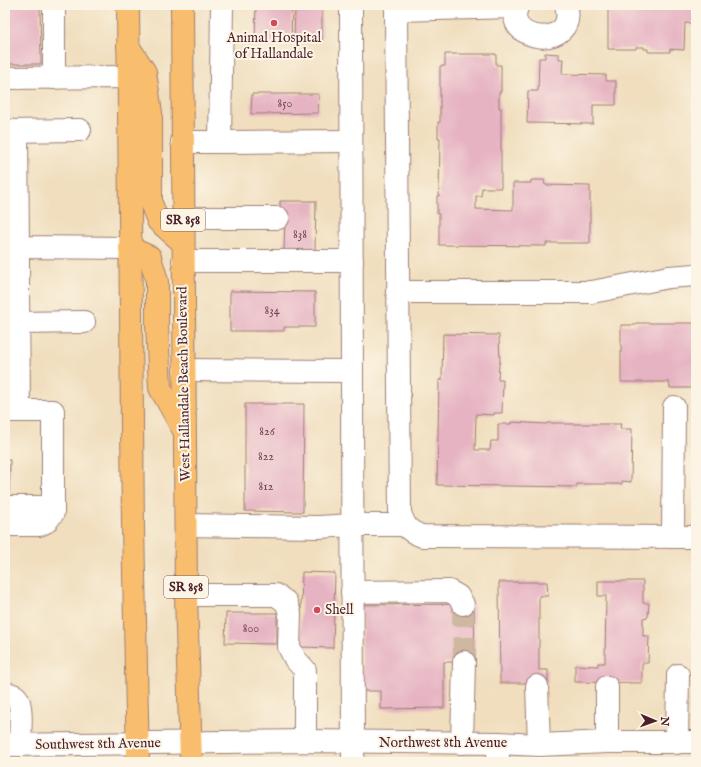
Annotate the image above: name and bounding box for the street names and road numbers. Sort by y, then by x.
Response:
road number: SR 858 [161,209,205,231]
street label: West Hallandale Beach Boulevard [173,286,195,482]
road number: SR 858 [164,576,208,598]
street label: Southwest 8th Avenue [35,734,162,754]
street label: Northwest 8th Avenue [379,734,508,752]

